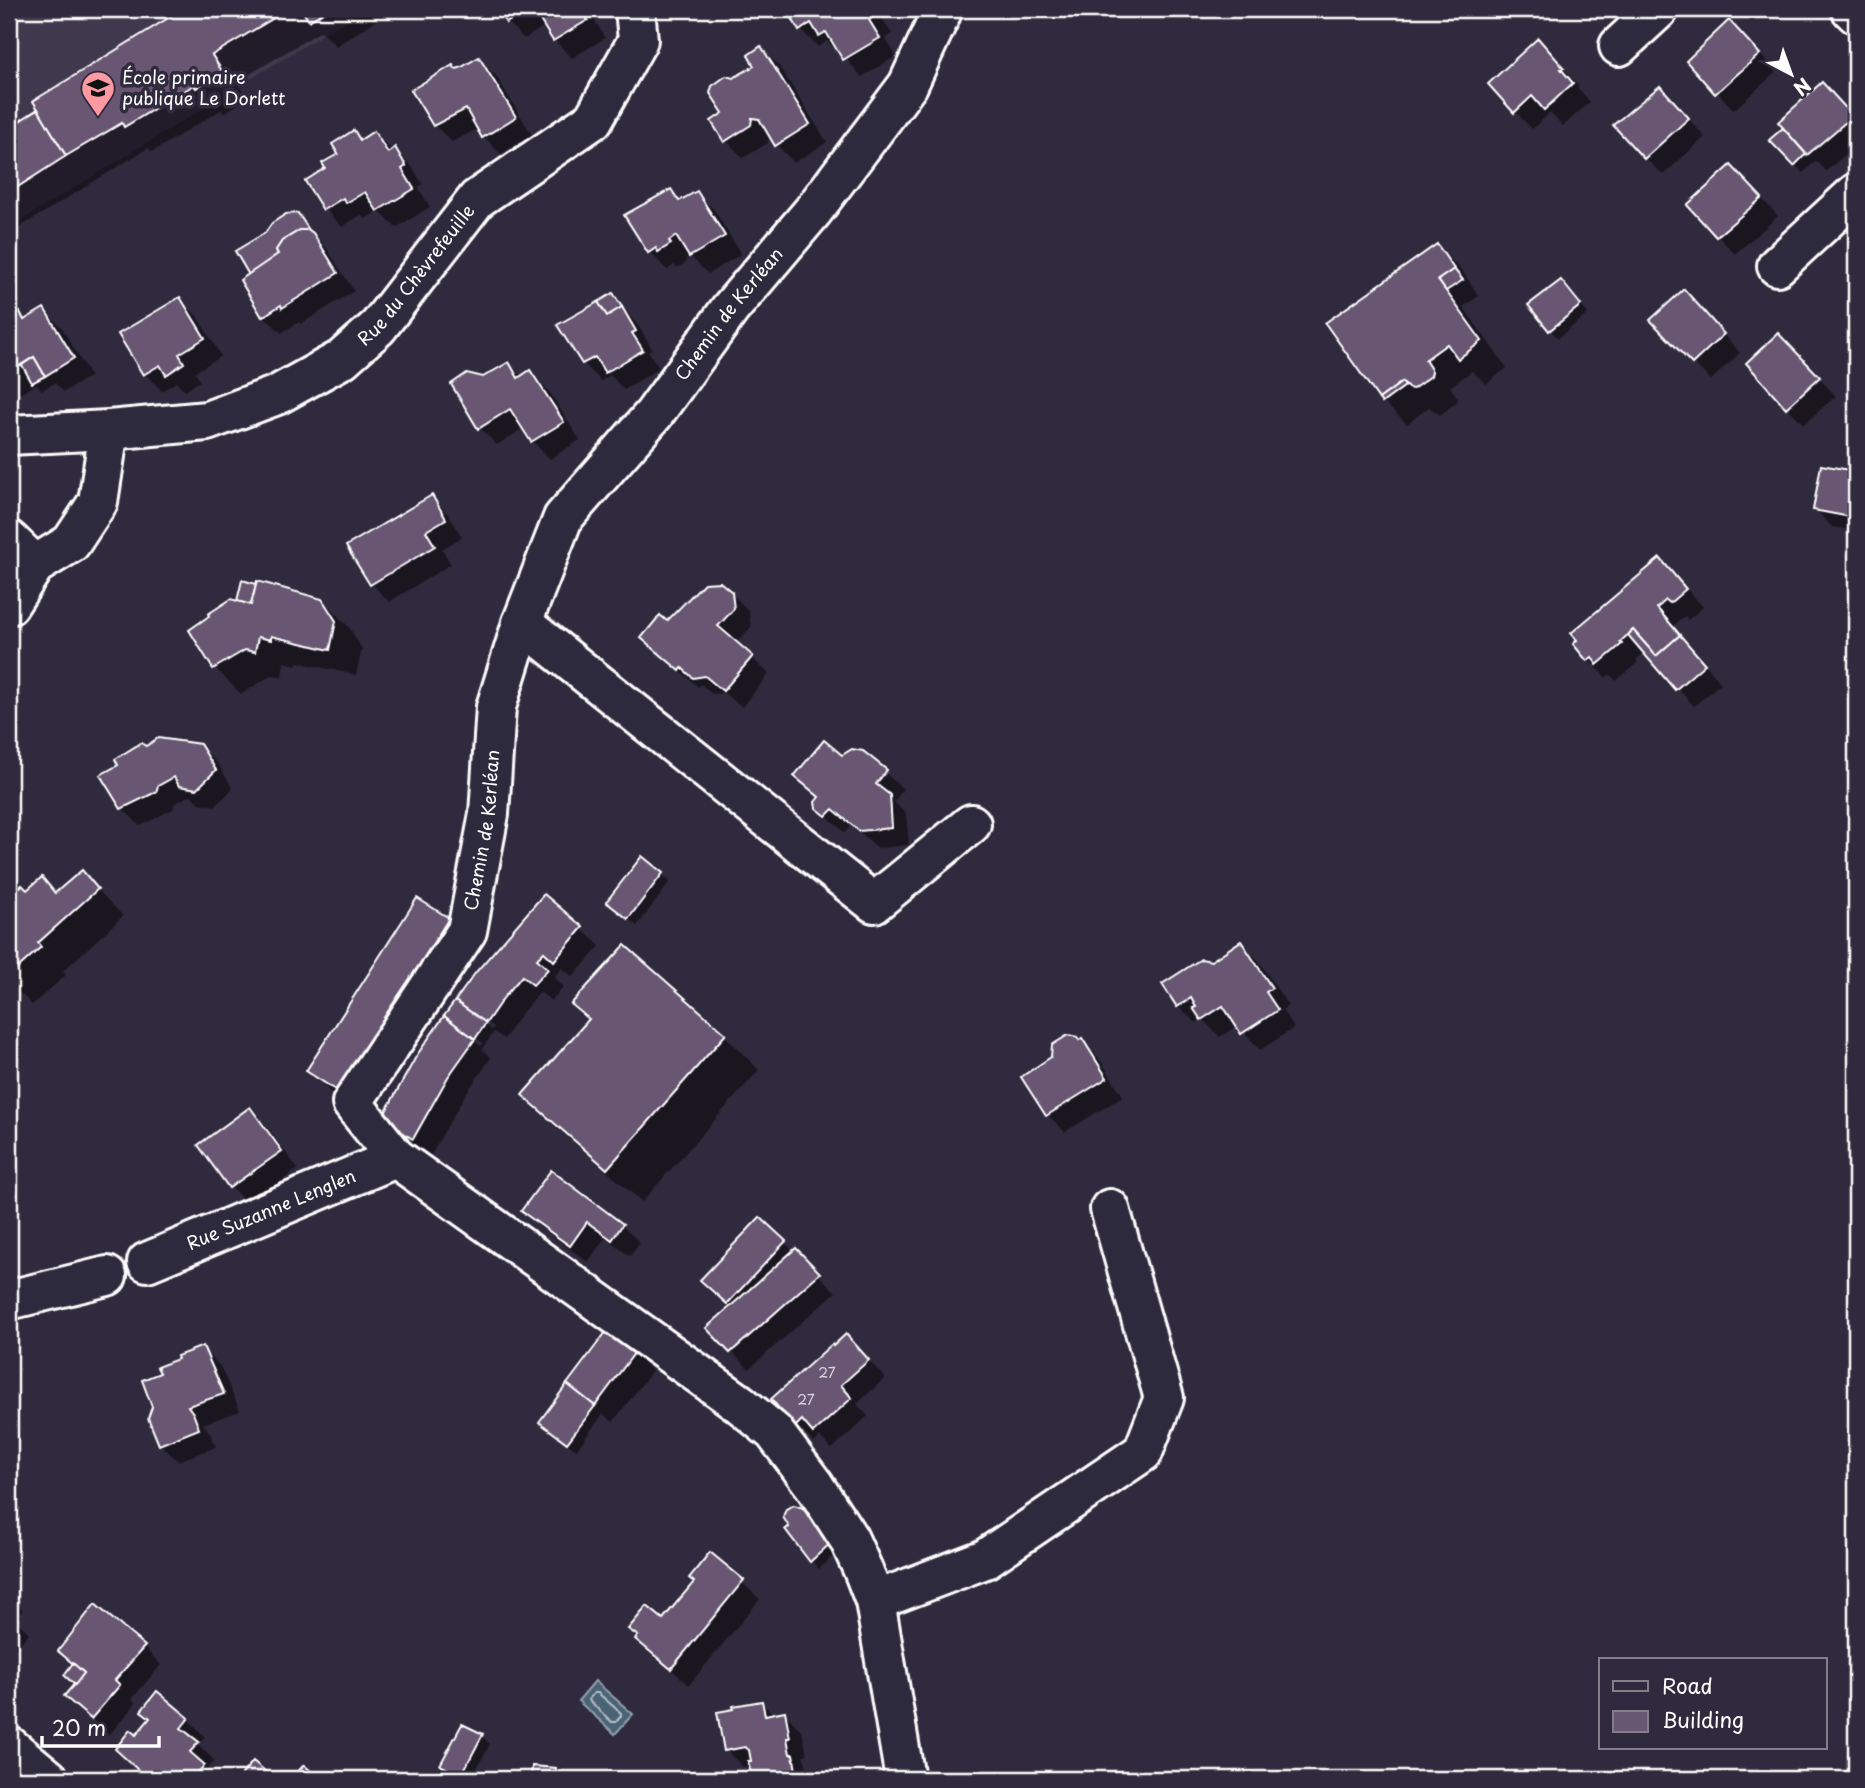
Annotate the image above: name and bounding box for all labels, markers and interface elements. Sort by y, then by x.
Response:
north arrow [1756,38,1826,108]
place label: École primaire publique Le Dorlett [122,63,286,111]
school or university icon: École primaire publique Le Dorlett [79,69,117,118]
text: N [1788,72,1818,103]
street label: Rue du Chèvrefeuille [351,198,480,351]
street label: Chemin de Kerléan [668,241,789,385]
street label: Chemin de Kerléan [456,749,505,913]
street label: Rue Suzanne Lenglen [182,1161,360,1256]
house number: 27 [818,1362,836,1383]
house number: 27 [797,1389,815,1410]
legend [1599,1658,1826,1750]
text: Road [1662,1669,1713,1701]
text: Building [1662,1703,1744,1735]
scale bar [42,1704,159,1748]
text: 20 m [52,1711,106,1743]

